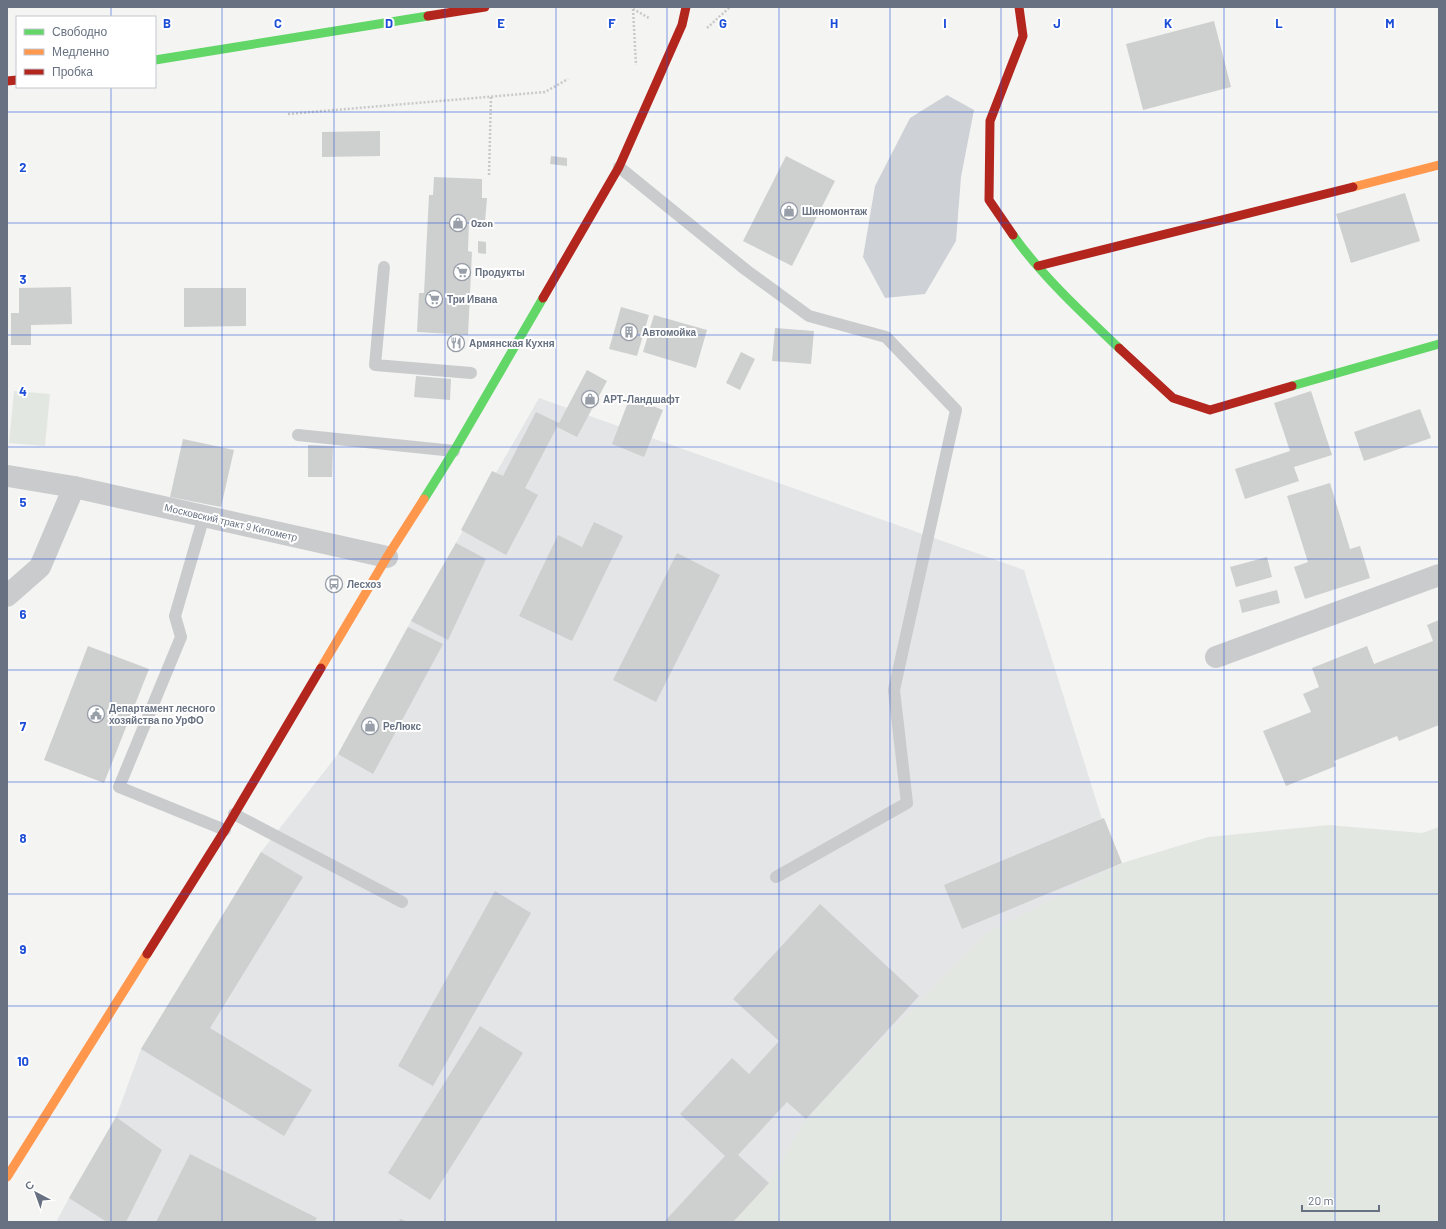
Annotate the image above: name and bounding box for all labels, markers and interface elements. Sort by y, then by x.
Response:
text: B [163,15,171,31]
text: C [274,15,282,31]
text: D [385,15,393,31]
text: E [497,15,505,31]
text: F [608,15,616,31]
text: G [719,15,727,31]
text: H [830,15,838,31]
text: I [943,15,947,31]
text: J [1053,15,1061,31]
text: K [1164,15,1172,31]
text: L [1275,15,1283,31]
text: M [1385,15,1395,31]
legend [16,16,156,88]
text: Свободно [52,24,107,39]
text: Медленно [52,44,109,59]
text: Пробка [52,64,93,79]
text: 2 [19,159,27,175]
shop icon: Шиномонтаж [779,201,799,221]
place label: Шиномонтаж [802,205,868,217]
shop icon: Ozon [448,213,468,233]
place label: Ozon [471,217,493,229]
supermarket icon: Продукты [452,262,472,282]
place label: Продукты [475,266,525,278]
text: 3 [19,271,27,287]
supermarket icon: Три Ивана [424,289,444,309]
place label: Три Ивана [447,293,498,305]
building icon: Автомойка [619,322,639,342]
place label: Автомойка [642,326,697,338]
restaurant icon: Армянская Кухня [446,333,466,353]
place label: Армянская Кухня [469,337,555,349]
text: 4 [19,383,27,399]
shop icon: АРТ-Ландшафт [580,389,600,409]
place label: АРТ-Ландшафт [603,393,680,405]
text: 5 [19,494,27,510]
street label: Московский тракт 9 Километр [163,501,299,543]
bus stop icon: Лесхоз [324,574,344,594]
place label: Лесхоз [347,578,381,590]
text: 6 [20,606,27,622]
place label: Департамент лесного хозяйства по УрФО [109,702,215,726]
public building icon: Департамент лесного хозяйства по УрФО [86,704,106,724]
shop icon: РеЛюкс [360,716,380,736]
text: 7 [20,718,27,734]
place label: РеЛюкс [383,720,421,732]
text: 8 [19,830,27,846]
text: 9 [20,941,27,957]
text: 10 [17,1053,29,1069]
north arrow [16,1173,56,1213]
text: С [22,1178,36,1193]
scale bar [1302,1187,1379,1213]
text: 20 m [1308,1193,1334,1207]

